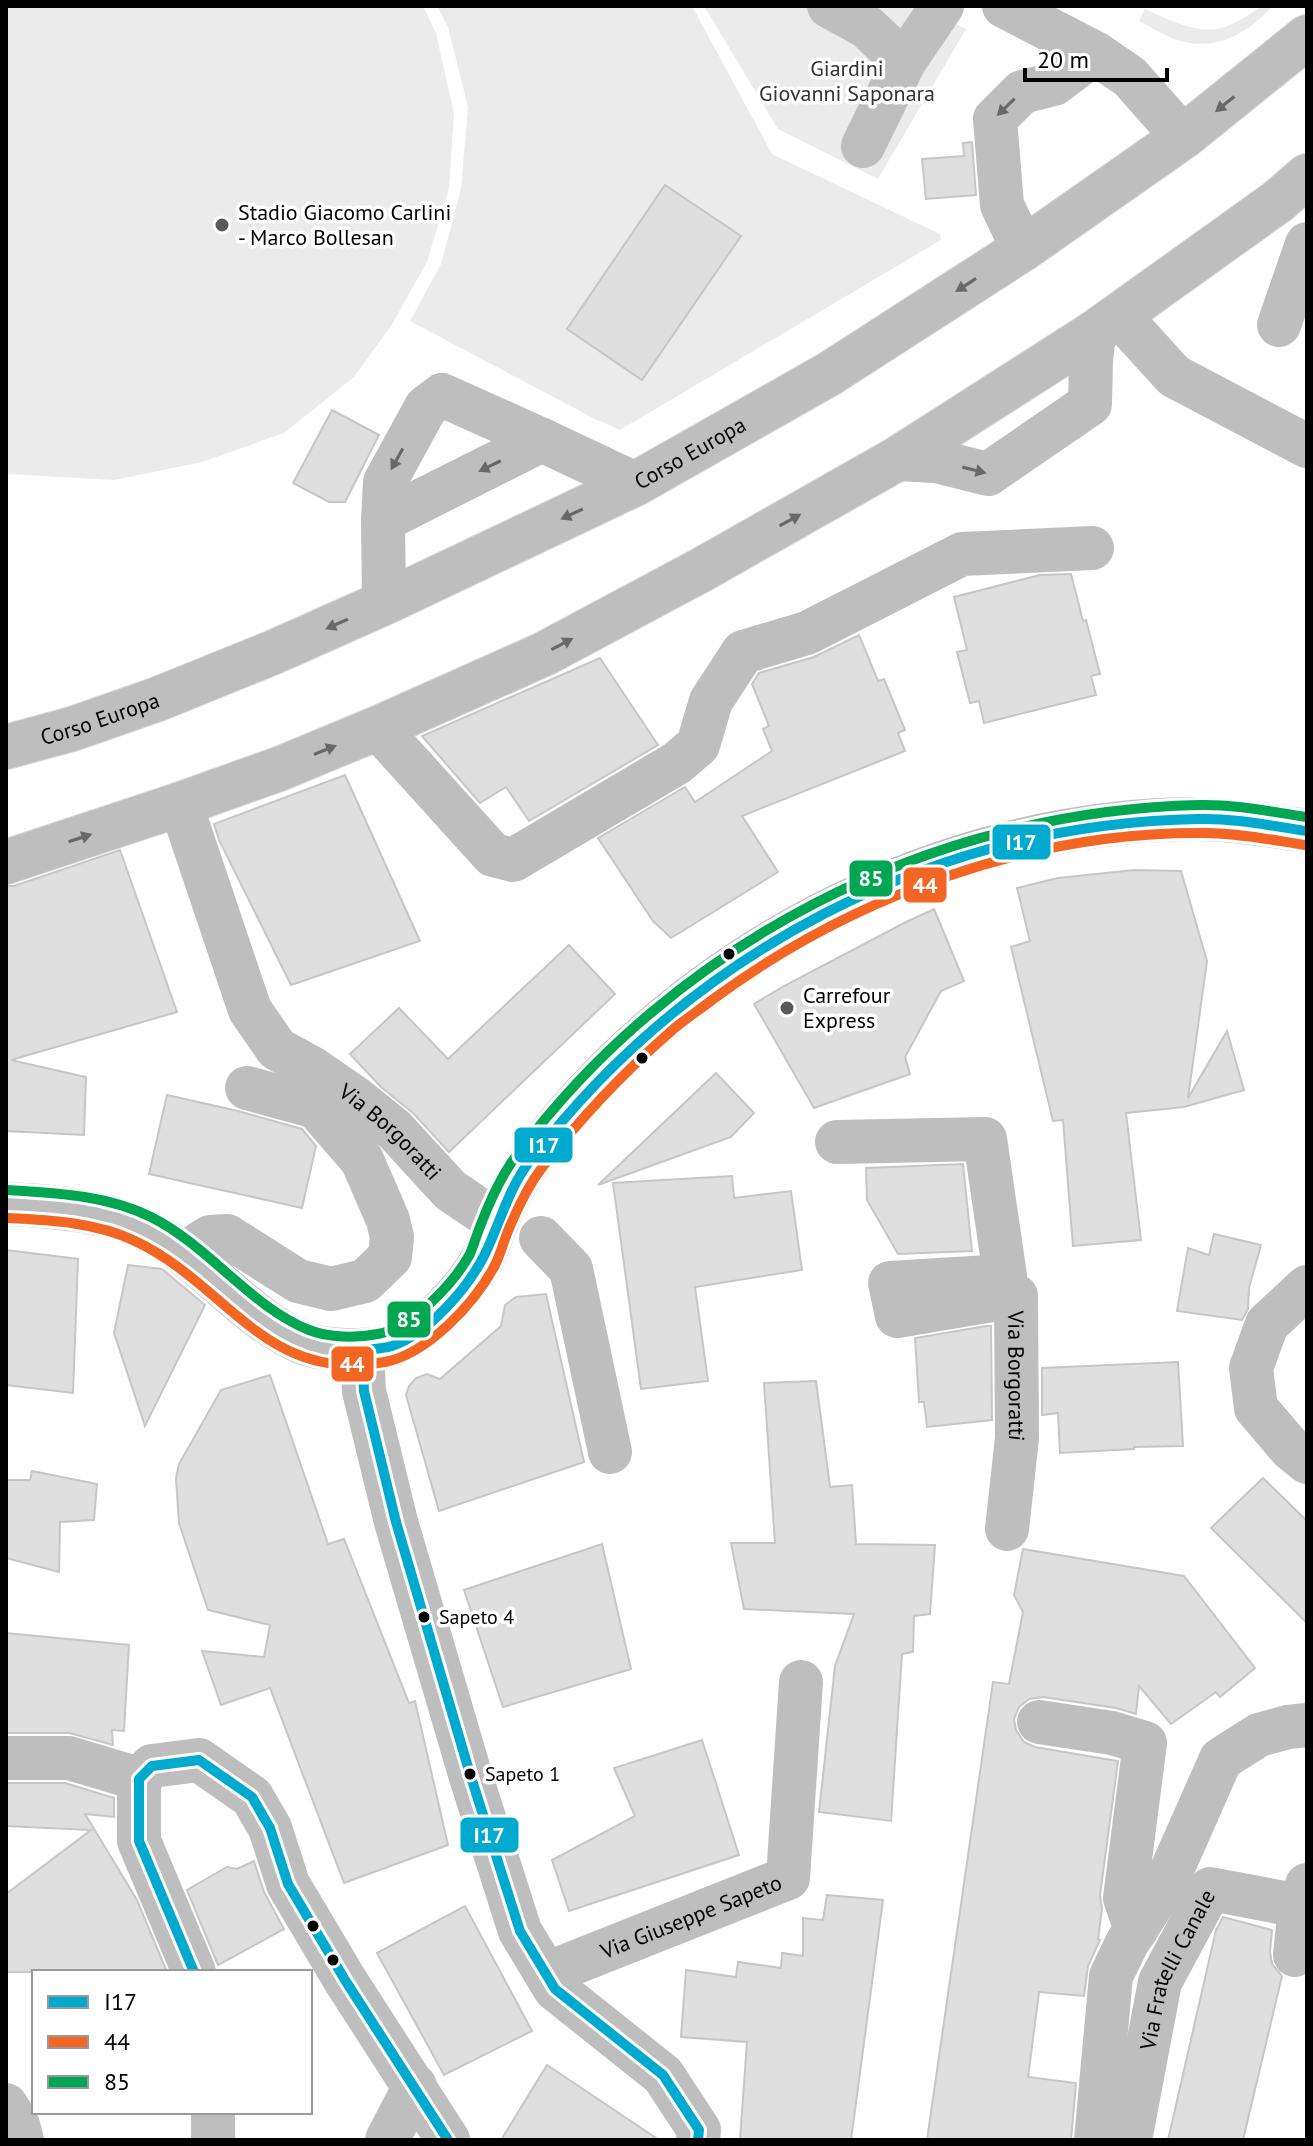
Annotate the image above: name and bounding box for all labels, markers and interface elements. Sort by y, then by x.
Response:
scale bar [1025,32,1167,82]
text: 20 m [1037,44,1089,75]
park label: Giardini Giovanni Saponara [759,54,935,107]
one-way arrow [1215,95,1235,111]
one-way arrow [997,98,1016,116]
place label: Stadio Giacomo Carlini - Marco Bollesan [238,198,451,251]
marker: Stadio Giacomo Carlini - Marco Bollesan [213,216,231,234]
one-way arrow [955,278,977,292]
street label: Corso Europa [629,410,751,496]
one-way arrow [390,448,404,470]
one-way arrow [478,460,501,473]
one-way arrow [962,465,987,477]
one-way arrow [561,507,584,521]
one-way arrow [779,513,802,527]
one-way arrow [325,617,349,631]
one-way arrow [551,638,574,651]
street label: Corso Europa [37,686,163,751]
one-way arrow [313,743,337,756]
line badge: I17 [991,823,1052,861]
text: I17 [1005,828,1037,856]
one-way arrow [68,831,92,843]
line badge: 85 [848,859,894,898]
text: 85 [859,864,883,892]
line badge: 44 [902,866,948,904]
text: 44 [913,871,938,899]
unlabelled marker [721,946,737,962]
place label: Carrefour Express [803,981,891,1034]
marker: Carrefour Express [778,999,796,1017]
unlabelled marker [634,1050,650,1066]
street label: Via Borgoratti [333,1076,448,1186]
line badge: I17 [513,1126,574,1164]
text: I17 [528,1131,560,1159]
line badge: 85 [386,1300,432,1339]
text: 85 [397,1305,421,1333]
street label: Via Borgoratti [1002,1310,1031,1443]
line badge: 44 [330,1345,375,1383]
text: 44 [340,1350,365,1378]
place label: Sapeto 4 [439,1604,514,1630]
marker: Sapeto 4 [416,1609,432,1625]
place label: Sapeto 1 [485,1761,560,1787]
marker: Sapeto 1 [462,1766,478,1782]
line badge: I17 [459,1816,520,1854]
text: I17 [473,1821,505,1849]
street label: Via Giuseppe Sapeto [595,1868,786,1965]
street label: Via Fratelli Canale [1133,1885,1221,2053]
unlabelled marker [305,1918,321,1934]
unlabelled marker [325,1952,341,1968]
legend [32,1970,312,2114]
text: I17 [104,1986,137,2017]
text: 44 [104,2026,130,2057]
text: 85 [104,2066,130,2097]

